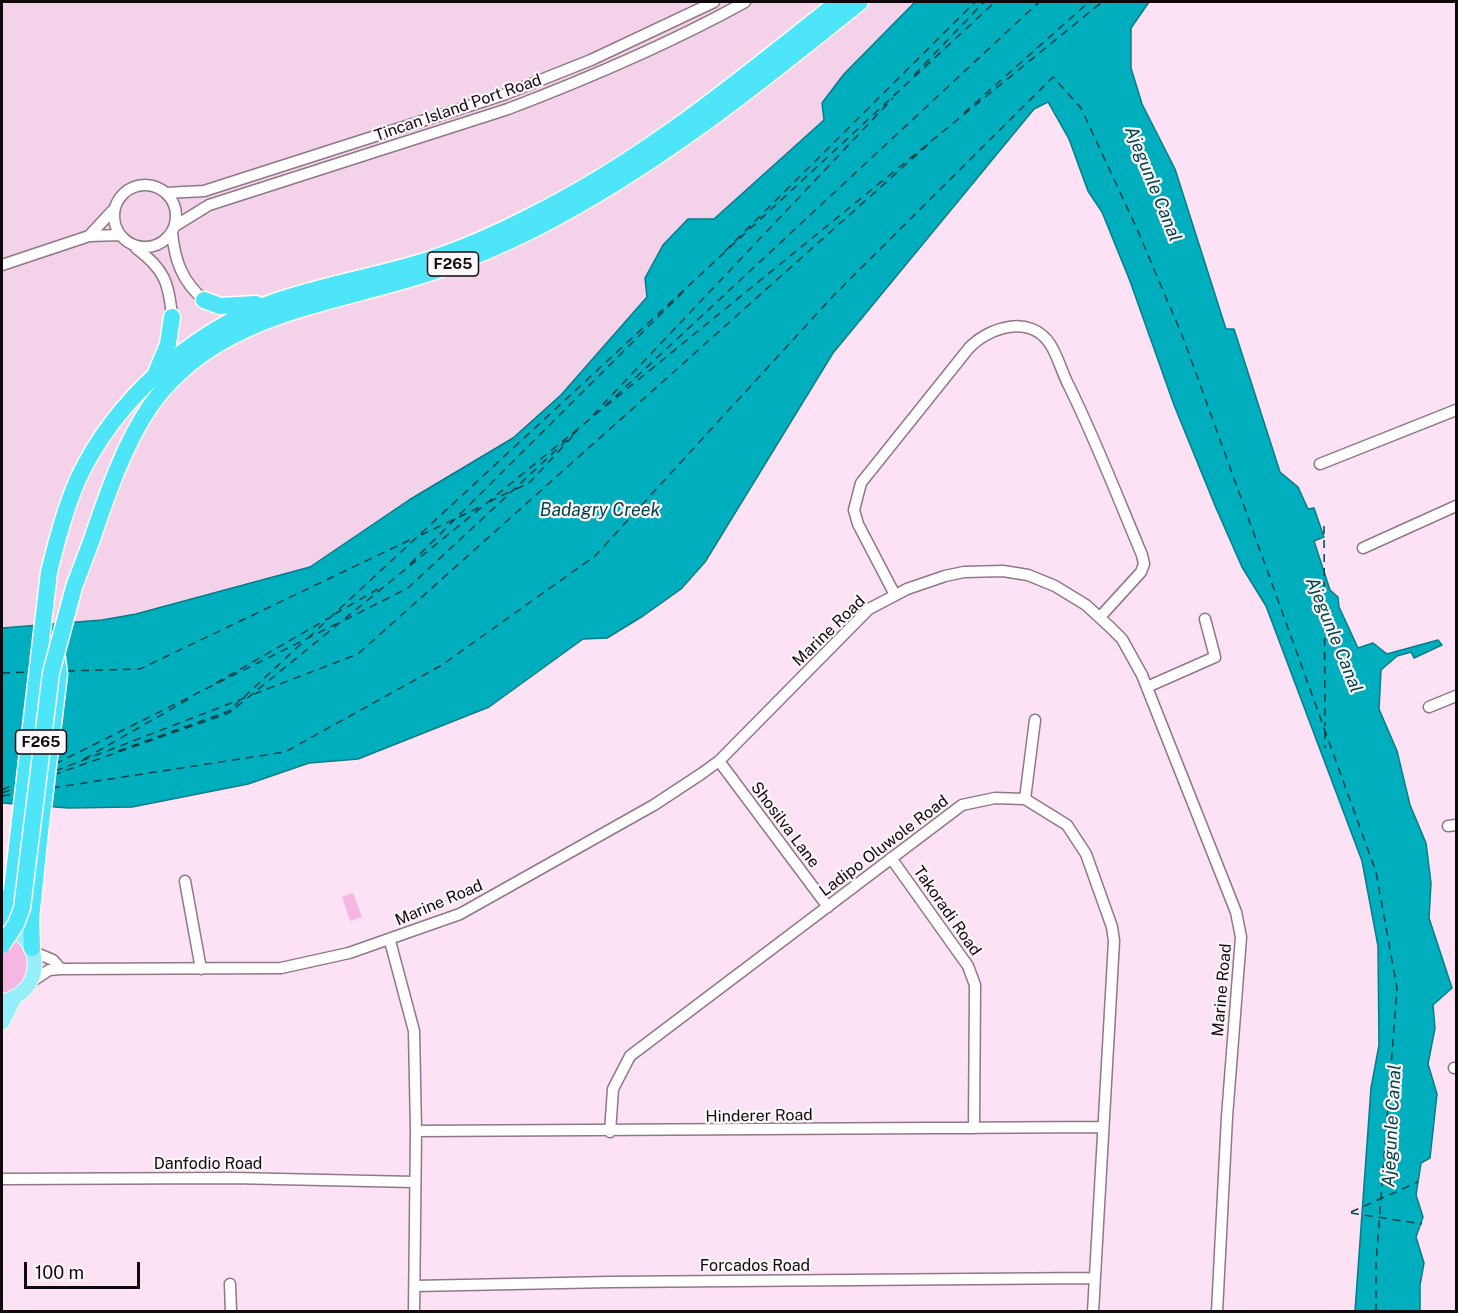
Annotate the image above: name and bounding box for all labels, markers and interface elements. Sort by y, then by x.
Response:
street label: Tincan Island Port Road [372,70,544,146]
water label: Ajegunle Canal [1120,123,1186,245]
road number: F265 [428,252,478,276]
water label: Badagry Creek [540,499,660,521]
water label: Ajegunle Canal [1301,574,1367,696]
street label: Marine Road [789,592,869,670]
road number: F265 [15,730,66,754]
street label: Shosilva Lane [747,778,823,872]
street label: Ladipo Oluwole Road [816,791,952,901]
street label: Takoradi Road [909,862,985,960]
street label: Marine Road [392,876,486,930]
street label: Marine Road [1208,943,1236,1037]
water label: Ajegunle Canal [1378,1064,1406,1188]
street label: Hinderer Road [705,1105,813,1127]
street label: Danfodio Road [154,1154,262,1174]
scale bar [27,1250,142,1288]
street label: Forcados Road [700,1256,810,1276]
text: 100 m [35,1262,84,1283]

